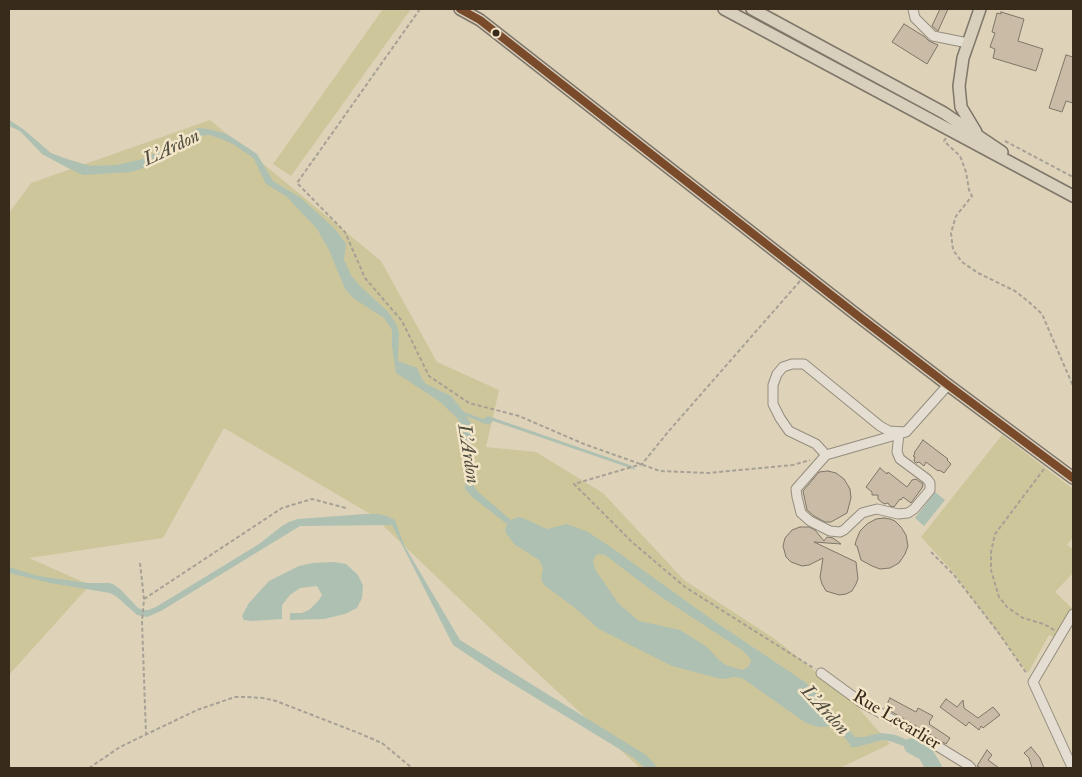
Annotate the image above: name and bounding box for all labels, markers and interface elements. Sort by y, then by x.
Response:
unlabelled marker [491,28,501,38]
water label: L'Ardon [140,126,204,172]
water label: L'Ardon [451,423,483,485]
water label: L'Ardon [795,681,853,741]
street label: Rue Lecarlier [848,686,944,756]

